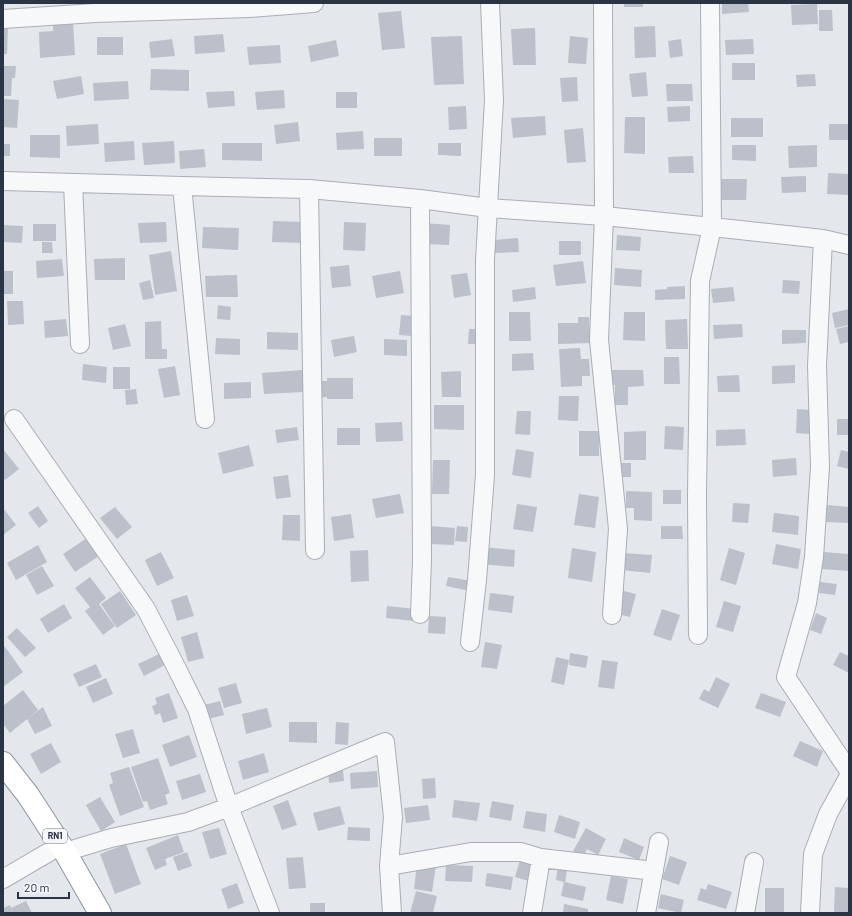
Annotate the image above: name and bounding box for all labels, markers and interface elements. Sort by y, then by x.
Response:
road number: RN1 [43,829,67,843]
scale bar [18,874,69,900]
text: 20 m [24,880,50,894]

